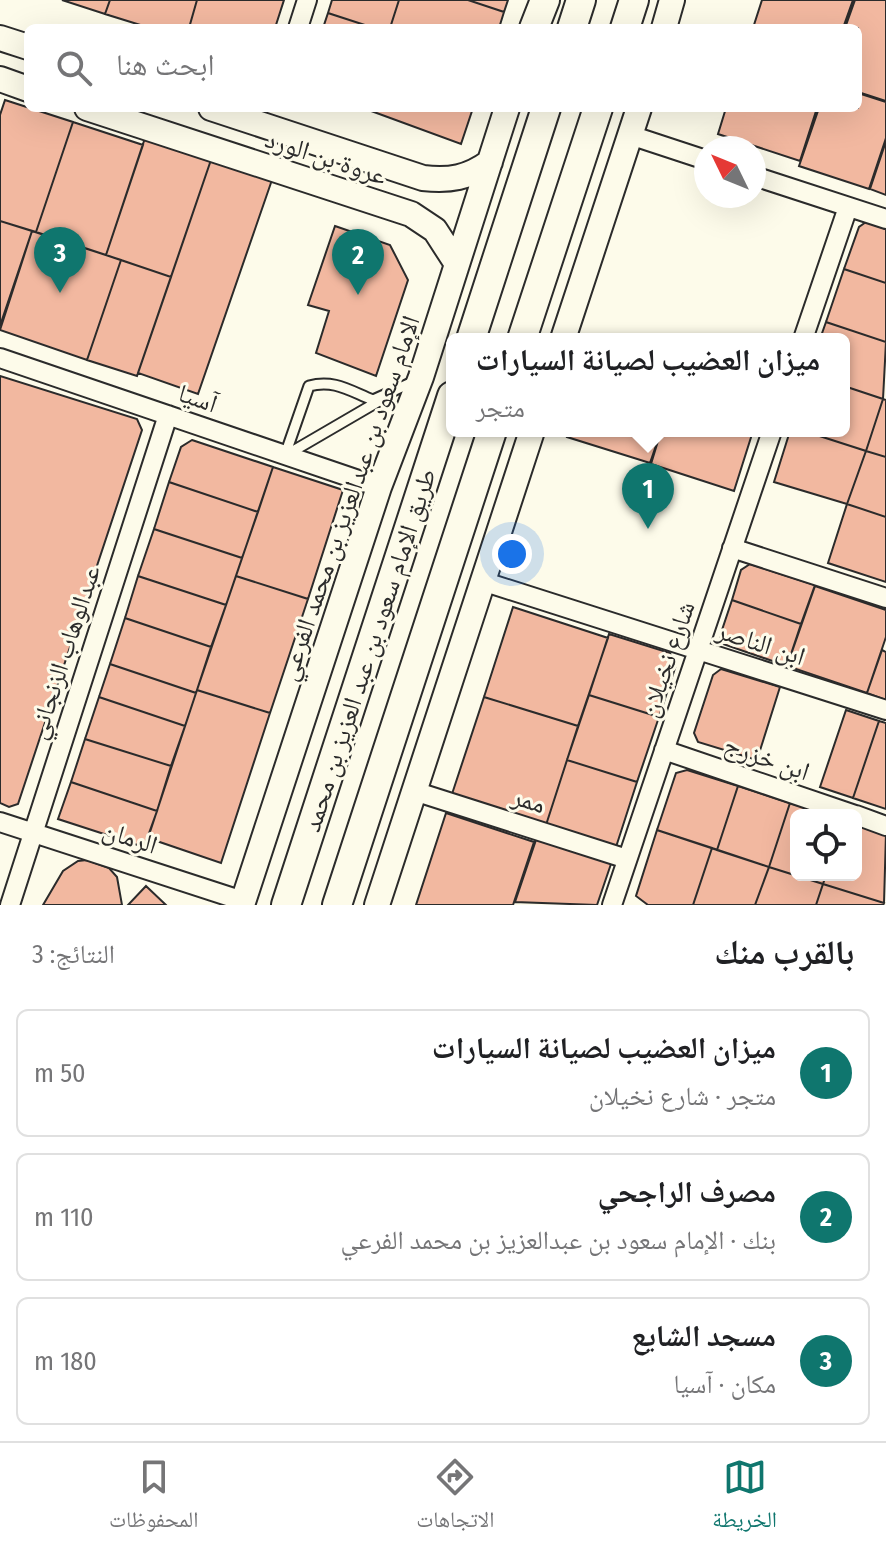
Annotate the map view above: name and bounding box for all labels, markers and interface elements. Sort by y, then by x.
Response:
search box [24,24,862,112]
icon: search [52,46,96,90]
text: ابحث هنا [116,47,215,83]
street label: عروة بن الورد [261,123,390,192]
north arrow [694,136,766,208]
pin: 3 [34,227,86,293]
pin: 2 [332,229,384,295]
street label: الإمام سعود بن عبدالعزيز بن محمد الفرعي [272,312,431,686]
popup [446,333,850,437]
text: ميزان العضيب لصيانة السيارات [476,342,820,378]
street label: آسيا [174,377,223,420]
text: متجر [476,393,525,424]
pin: 1 [622,463,674,529]
street label: طريق الإمام سعود بن عبد العزيز بن محمد [296,465,445,836]
your location [492,534,532,574]
street label: عبدالوهاب الزنجاني [22,561,112,745]
street label: شارع نخيلان [633,597,702,721]
street label: ابن الناصر [712,614,809,672]
street label: ابن خزرج [720,729,814,787]
street label: ممر [507,780,549,820]
map controls [790,809,862,881]
button: locate [790,809,862,881]
street label: الرمان [98,814,161,861]
text: بالقرب منك [714,932,854,973]
text: النتائج: 3 [32,939,115,970]
text: ميزان العضيب لصيانة السيارات [432,1030,776,1066]
text: 50 m [34,1058,86,1089]
text: 1 [821,1058,832,1089]
text: متجر · شارع نخيلان [589,1081,776,1112]
text: مصرف الراجحي [598,1174,776,1210]
text: 110 m [34,1202,94,1233]
text: 2 [820,1202,832,1233]
text: بنك · الإمام سعود بن عبدالعزيز بن محمد الفرعي [340,1225,776,1256]
text: مسجد الشايع [631,1318,776,1354]
text: 180 m [34,1346,97,1377]
text: 3 [820,1346,832,1377]
text: مكان · آسيا [673,1369,776,1400]
tab: المحفوظات [109,1455,198,1541]
tab: الاتجاهات [416,1455,494,1541]
tab: الخريطة [712,1455,777,1541]

